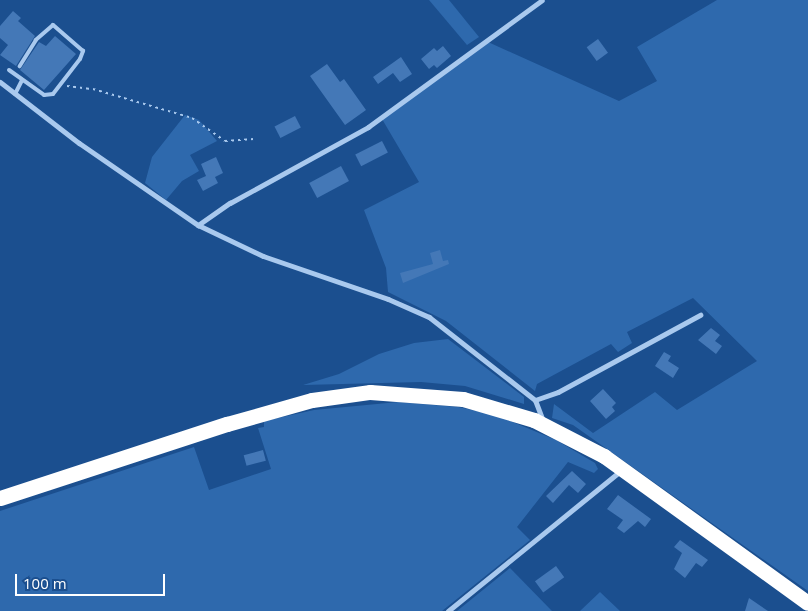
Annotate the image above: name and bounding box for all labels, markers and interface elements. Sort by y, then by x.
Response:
scale bar [18,564,168,596]
text: 100 m [23,573,67,593]

